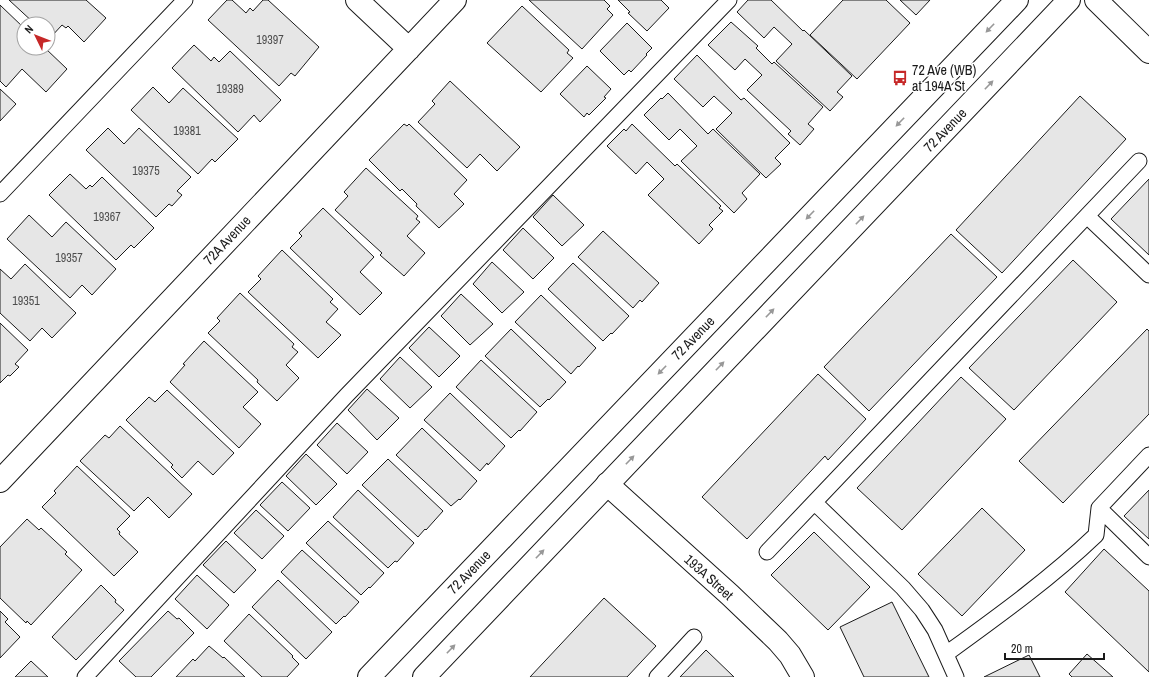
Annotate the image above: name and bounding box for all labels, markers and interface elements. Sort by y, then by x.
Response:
north arrow [16,16,56,56]
text: N [21,22,36,36]
one-way arrow [986,23,995,33]
house number: 19397 [256,32,284,48]
place label: 72 Ave (WB) at 194A St [912,61,976,95]
bus stop icon: 72 Ave (WB) at 194A St [891,69,909,87]
one-way arrow [984,80,993,90]
house number: 19389 [216,81,244,97]
street label: 72 Avenue [920,104,970,156]
one-way arrow [895,117,905,127]
house number: 19381 [173,123,201,139]
house number: 19375 [132,163,160,179]
house number: 19367 [93,209,121,225]
one-way arrow [805,210,815,220]
street label: 72A Avenue [200,212,254,268]
one-way arrow [855,215,864,224]
house number: 19357 [55,250,83,266]
house number: 19351 [12,293,40,309]
one-way arrow [765,309,774,318]
street label: 72 Avenue [668,312,718,364]
one-way arrow [715,361,725,371]
one-way arrow [657,365,667,375]
one-way arrow [625,455,635,465]
street label: 72 Avenue [444,546,494,598]
one-way arrow [536,549,545,560]
street label: 193A Street [681,550,737,604]
scale bar [1005,635,1104,661]
text: 20 m [1011,641,1033,657]
one-way arrow [446,644,456,654]

